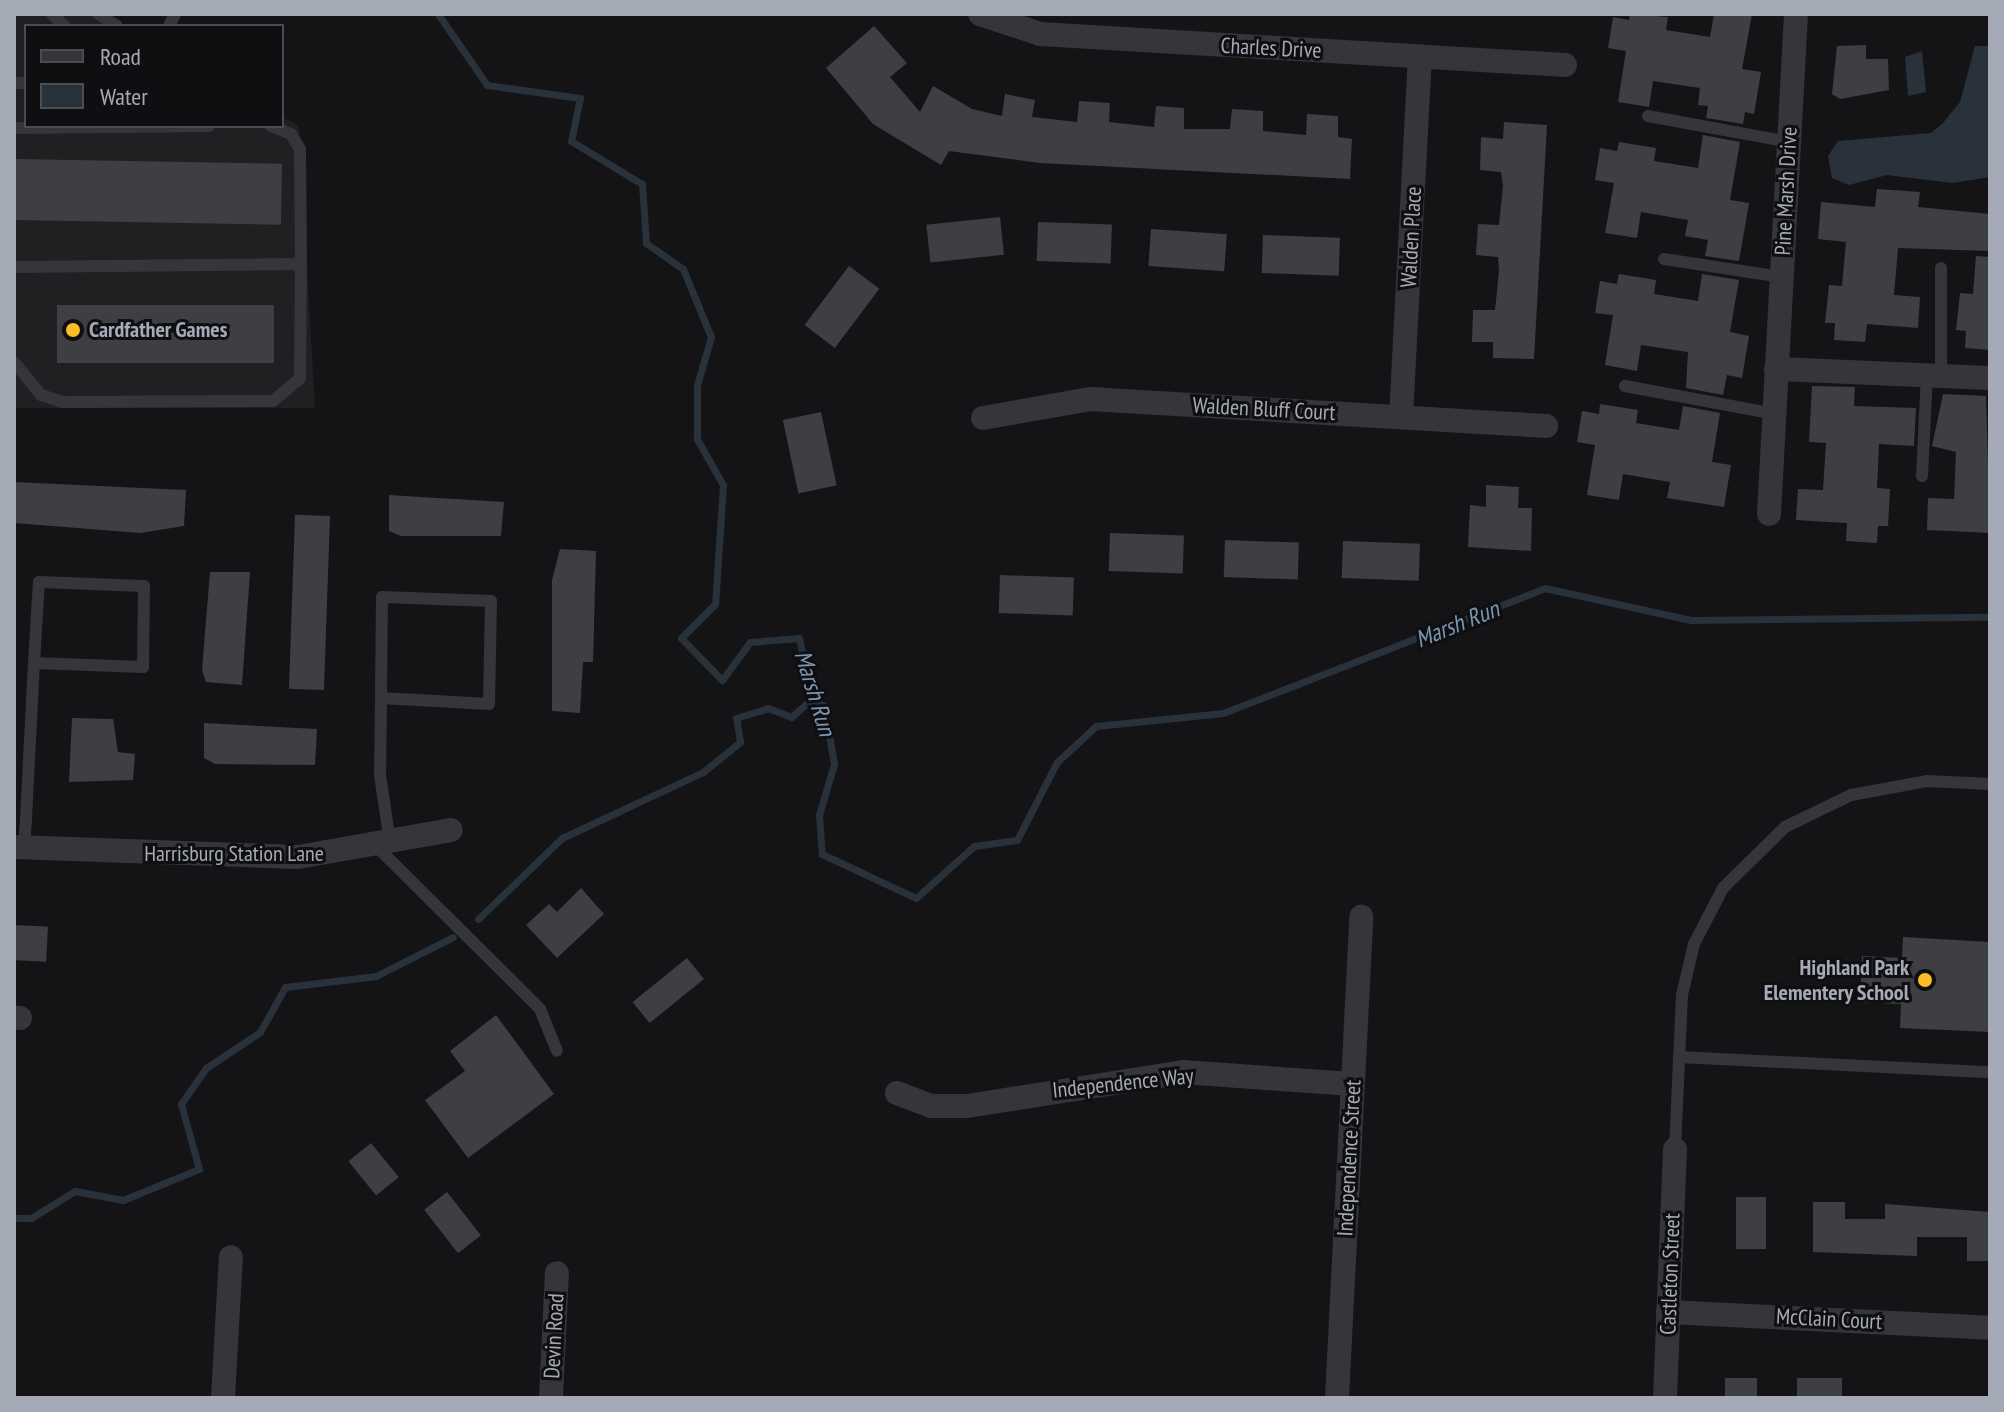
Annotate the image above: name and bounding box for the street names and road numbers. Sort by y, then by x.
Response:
street label: Charles Drive [1220,32,1322,64]
street label: Pine Marsh Drive [1769,126,1803,256]
street label: Walden Place [1395,186,1427,288]
street label: Walden Bluff Court [1192,392,1336,426]
street label: Harrisburg Station Lane [144,841,324,867]
street label: Independence Way [1051,1062,1195,1104]
street label: Independence Street [1332,1079,1366,1237]
street label: Castleton Street [1655,1213,1685,1335]
street label: Devin Road [539,1293,569,1379]
street label: McClain Court [1775,1303,1883,1335]

